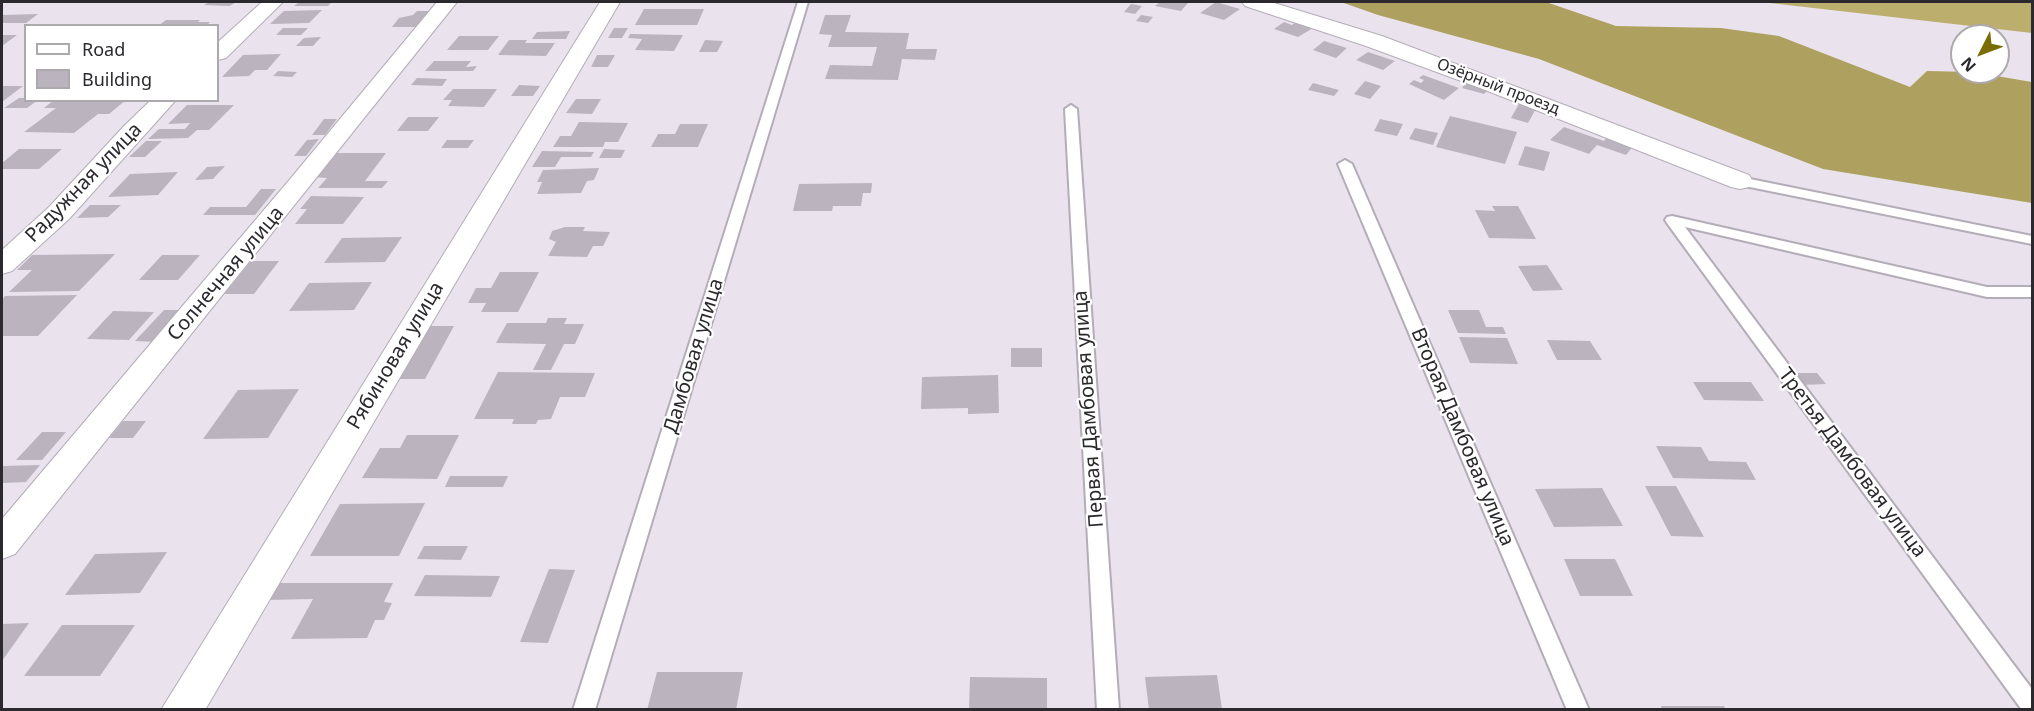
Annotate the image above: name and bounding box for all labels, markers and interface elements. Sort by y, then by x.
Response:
legend [24,24,219,102]
north arrow [1950,24,2010,84]
text: Road [82,37,125,61]
text: N [1956,53,1981,77]
street label: Озёрный проезд [1434,55,1562,119]
text: Building [82,67,152,91]
street label: Радужная улица [21,118,147,248]
street label: Солнечная улица [163,202,289,346]
street label: Дамбовая улица [659,276,729,436]
street label: Рябиновая улица [343,278,449,434]
street label: Первая Дамбовая улица [1069,290,1109,528]
street label: Вторая Дамбовая улица [1405,324,1519,550]
street label: Третья Дамбовая улица [1773,364,1931,562]

